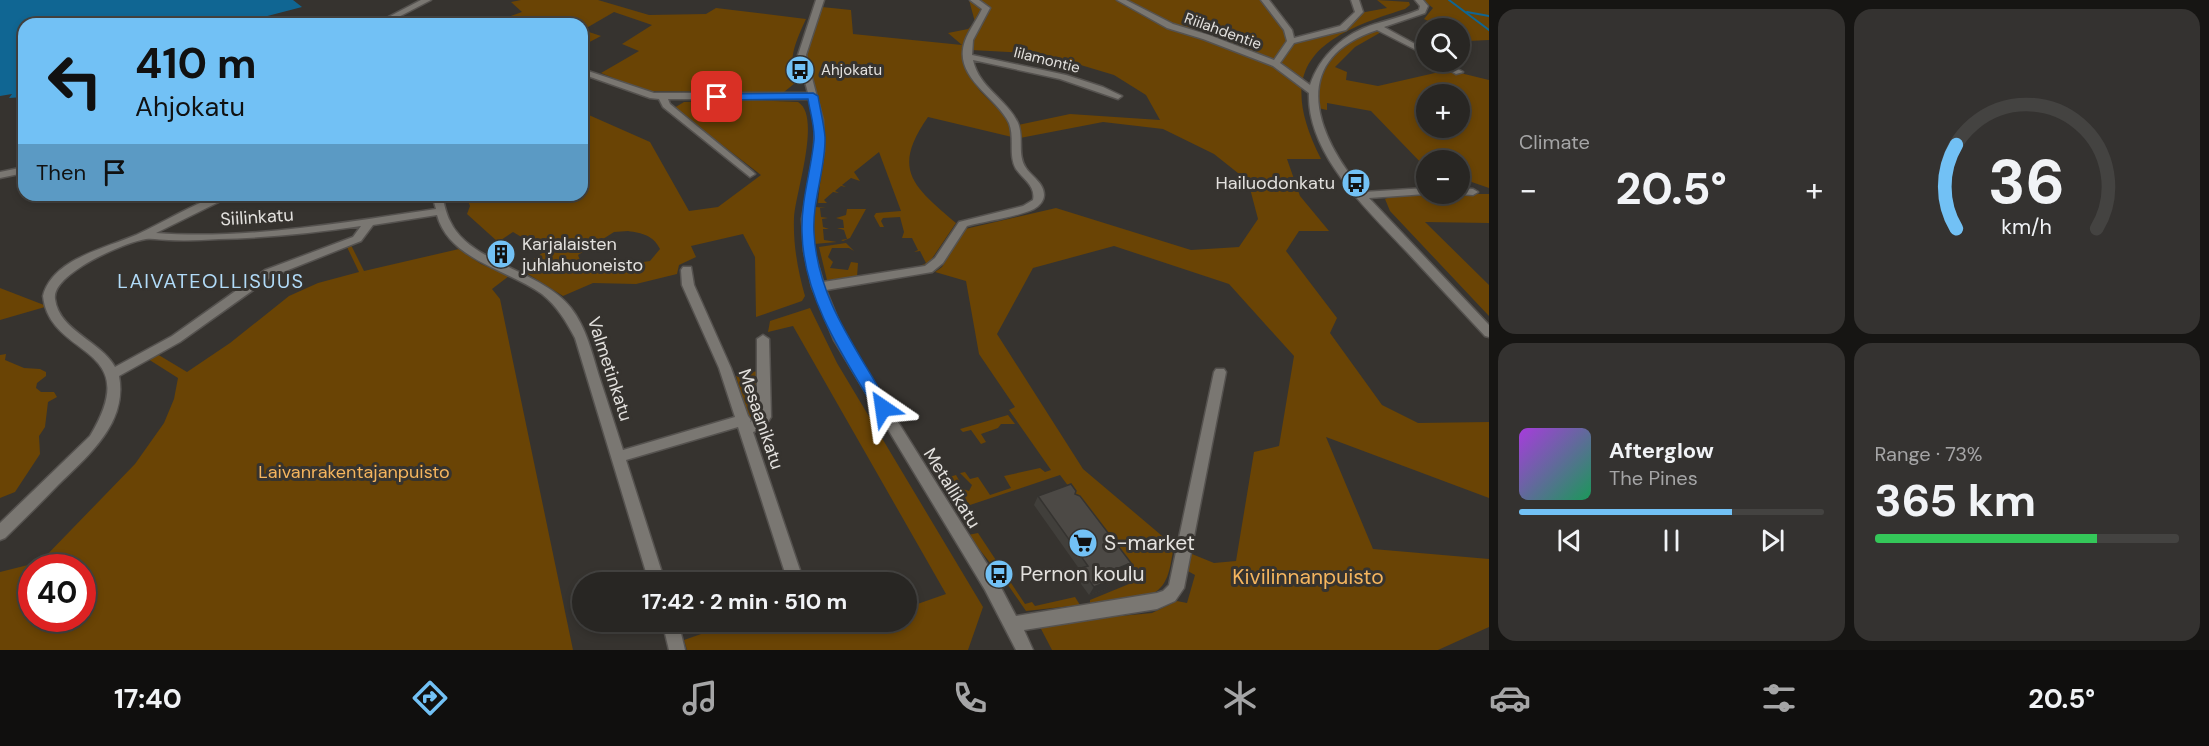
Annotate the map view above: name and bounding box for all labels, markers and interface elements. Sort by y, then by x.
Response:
street label: Riilahdentie [1182,8,1264,54]
map controls [1416,18,1470,204]
button: search [1416,18,1470,72]
text: 410 m [135,36,257,91]
icon: left [36,42,114,120]
street label: Iilamontie [1012,42,1082,78]
bus stop icon: Ahjokatu [784,54,816,86]
place label: Ahjokatu [821,60,882,80]
pin [691,71,742,122]
icon: arrive [700,80,733,113]
button: + [1416,84,1470,138]
text: Ahjokatu [135,89,245,124]
text: Climate [1519,129,1590,155]
text: 36 [1988,141,2065,222]
button: − [1416,150,1470,204]
icon: arrive [98,156,131,189]
text: Then [36,158,86,187]
text: 20.5° [1616,159,1727,218]
bus stop icon: Hailuodonkatu [1340,167,1372,199]
text: − [1519,168,1537,211]
text: + [1805,168,1823,211]
place label: Hailuodonkatu [1215,171,1335,195]
street label: Siilinkatu [219,202,295,232]
text: km/h [2001,213,2052,241]
place label: Karjalaisten juhlahuoneisto [521,232,643,277]
building icon: Karjalaisten juhlahuoneisto [485,238,517,270]
district label: LAIVATEOLLISUUS [117,268,305,294]
street label: Valmetinkatu [582,314,638,424]
street label: Mesaanikatu [733,366,789,472]
position arrow [851,376,915,440]
text: Afterglow [1609,436,1714,465]
text: Range · 73% [1875,441,1983,467]
street label: Metallikatu [918,443,986,533]
park label: Laivanrakentajanpuisto [258,460,450,484]
text: The Pines [1609,465,1698,491]
text: 365 km [1875,471,2036,530]
icon: previous [1553,524,1586,557]
icon: pause [1655,524,1688,557]
icon: next [1756,524,1789,557]
supermarket icon: S-market [1067,527,1099,559]
place label: S-market [1104,529,1195,557]
speed limit sign: 40 [18,554,96,632]
bus stop icon: Pernon koulu [983,558,1015,590]
place label: Pernon koulu [1020,560,1144,588]
park label: Kivilinnanpuisto [1232,563,1384,591]
text: 17:42 · 2 min · 510 m [642,587,847,616]
icon: directions [409,677,451,719]
icon: music [679,677,721,719]
icon: phone [949,677,991,719]
icon: climate [1219,677,1261,719]
icon: car [1489,677,1531,719]
icon: filters [1758,677,1800,719]
text: 17:40 [114,681,182,716]
text: 20.5° [2028,681,2095,716]

